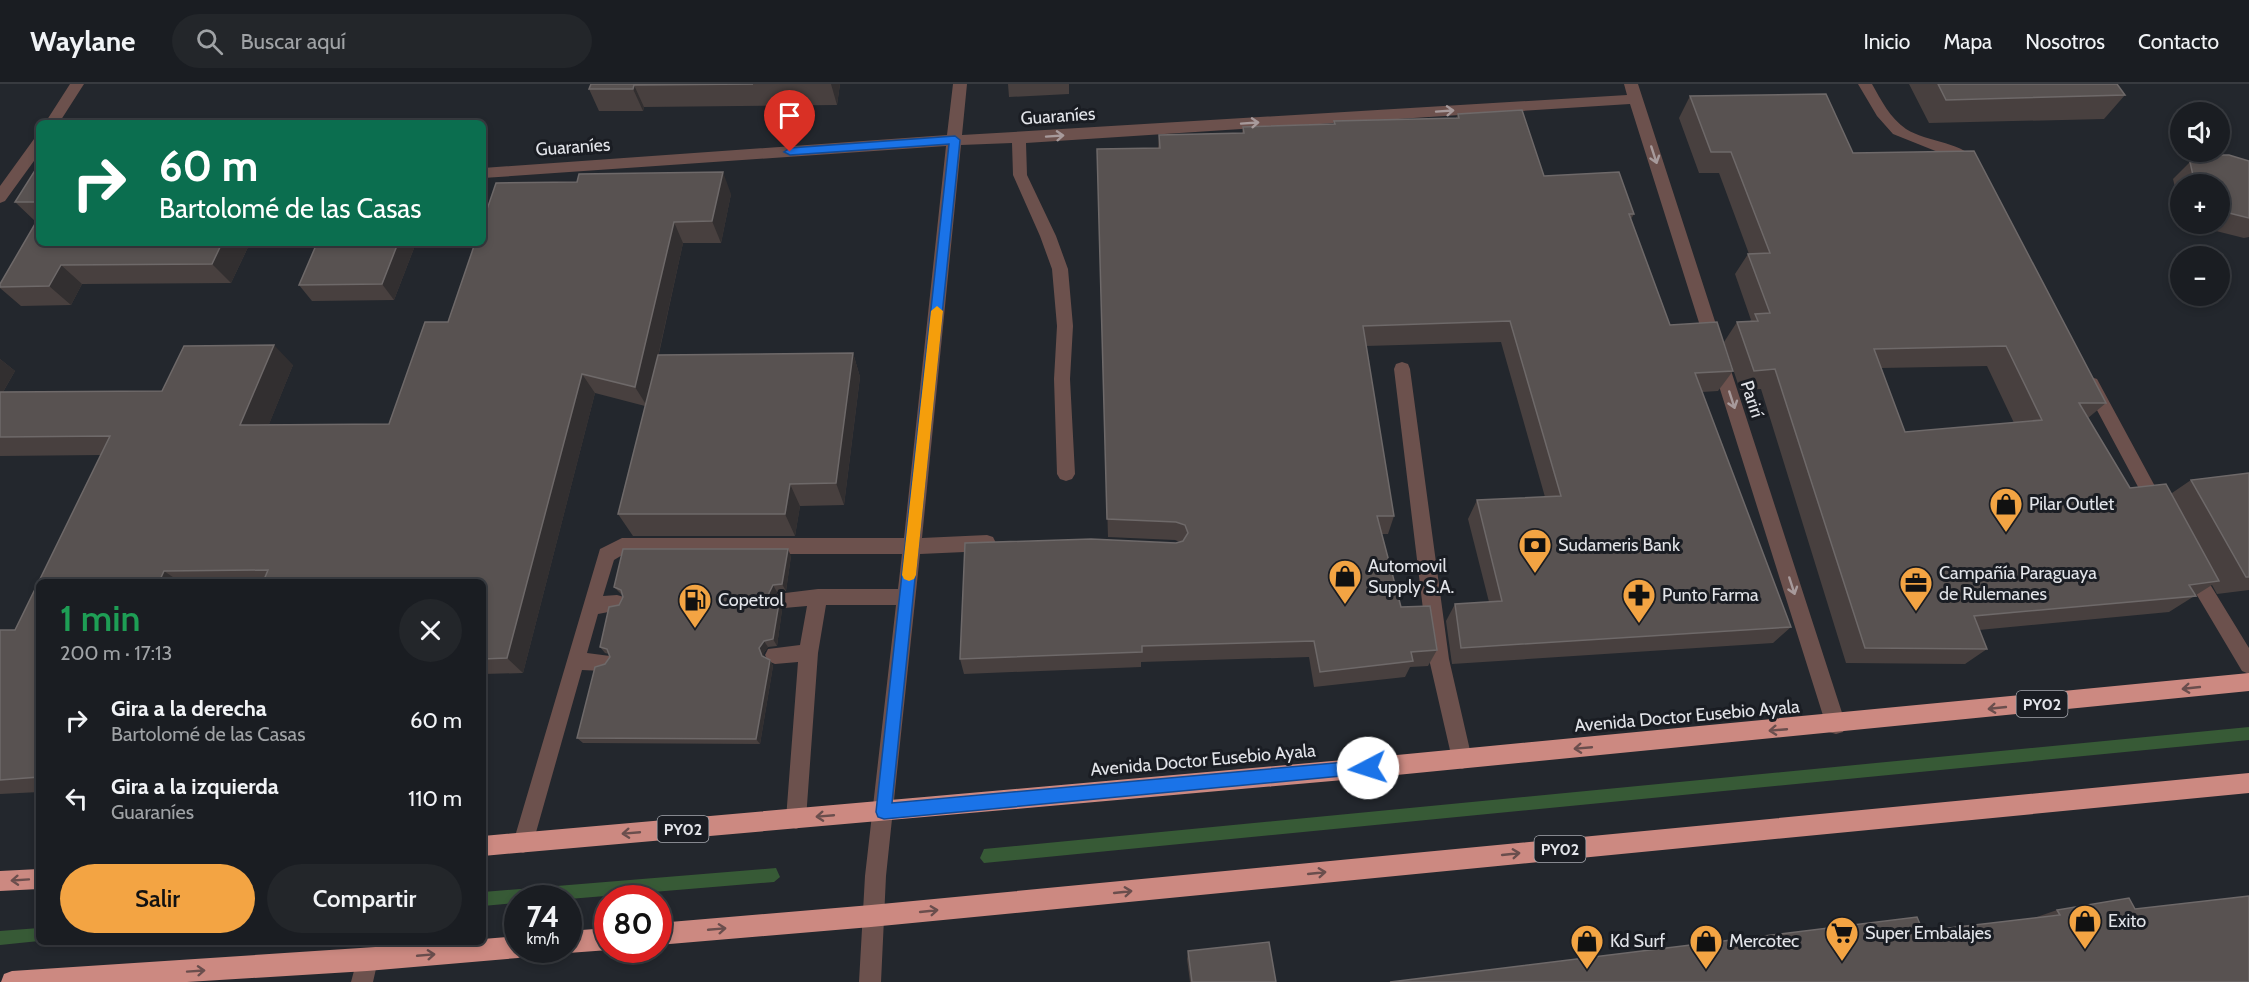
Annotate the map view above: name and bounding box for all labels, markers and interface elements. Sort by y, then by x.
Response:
search box [172,14,592,68]
text: Waylane [30,24,136,58]
icon: search [193,25,226,58]
text: Buscar aquí [241,28,346,55]
text: Inicio [1863,29,1910,54]
text: Mapa [1943,29,1992,54]
text: Nosotros [2025,29,2105,54]
text: Contacto [2138,29,2219,54]
pin [764,90,815,152]
icon: arrive [773,99,806,132]
street label: Guaraníes [1020,102,1096,130]
map controls [2170,102,2230,306]
button: sound [2170,102,2230,162]
one-way arrow [1434,105,1454,116]
one-way arrow [1239,118,1259,129]
one-way arrow [1045,130,1065,141]
street label: Guaraníes [535,133,611,161]
text: 60 m [159,140,258,192]
icon: right [60,144,138,222]
one-way arrow [1649,145,1660,164]
button: + [2170,174,2230,234]
text: Bartolomé de las Casas [159,192,422,225]
button: − [2170,246,2230,306]
street label: Parirí [1736,378,1768,420]
one-way arrow [1728,390,1739,409]
shop icon: Pilar Outlet [1988,486,2024,533]
place label: Pilar Outlet [2029,493,2114,515]
bank icon: Sudameris Bank [1517,527,1553,574]
place label: Sudameris Bank [1558,534,1681,556]
place label: Automovil Supply S.A. [1368,555,1454,598]
shop icon: Automovil Supply S.A. [1327,558,1363,605]
place label: Campañía Paraguaya de Rulemanes [1939,562,2097,605]
office icon: Campañía Paraguaya de Rulemanes [1898,565,1934,612]
one-way arrow [1787,576,1798,595]
pharmacy icon: Punto Farma [1621,577,1657,624]
fuel station icon: Copetrol [677,582,713,629]
place label: Punto Farma [1662,584,1759,606]
place label: Copetrol [718,589,784,611]
text: 1 min [60,596,140,640]
button: close [399,599,462,662]
text: 200 m · 17:13 [60,641,172,665]
one-way arrow [2181,683,2201,694]
road number: PY02 [2016,691,2068,717]
text: Gira a la derecha [111,695,267,722]
street label: Avenida Doctor Eusebio Ayala [1573,695,1801,737]
one-way arrow [1987,703,2007,714]
icon: right [60,704,93,737]
text: 60 m [410,707,462,734]
text: Bartolomé de las Casas [111,722,305,746]
one-way arrow [1768,725,1788,736]
position arrow [1336,736,1400,800]
street label: Avenida Doctor Eusebio Ayala [1089,739,1317,781]
one-way arrow [1574,743,1594,754]
text: Gira a la izquierda [111,773,279,800]
icon: left [60,782,93,815]
text: 110 m [408,785,462,812]
text: Guaraníes [111,800,194,824]
one-way arrow [816,811,836,822]
road number: PY02 [658,816,708,842]
one-way arrow [622,828,642,839]
road number: PY02 [1534,836,1586,862]
one-way arrow [1501,848,1521,859]
button: Salir [60,864,255,933]
button: Compartir [267,864,462,933]
one-way arrow [1307,867,1327,878]
one-way arrow [10,875,30,886]
speed limit sign: 80 [594,885,672,963]
one-way arrow [1113,886,1133,897]
text: 74 [527,898,559,935]
shop icon: Exito [2067,903,2103,950]
one-way arrow [919,905,939,916]
place label: Exito [2108,910,2146,932]
supermarket icon: Super Embalajes [1824,915,1860,962]
place label: Super Embalajes [1865,922,1991,944]
one-way arrow [706,923,726,934]
shop icon: Kd Surf [1569,923,1605,970]
shop icon: Mercotec [1688,923,1724,970]
text: km/h [527,930,559,948]
place label: Kd Surf [1610,930,1665,952]
place label: Mercotec [1729,930,1799,952]
one-way arrow [415,949,435,960]
one-way arrow [186,965,206,976]

